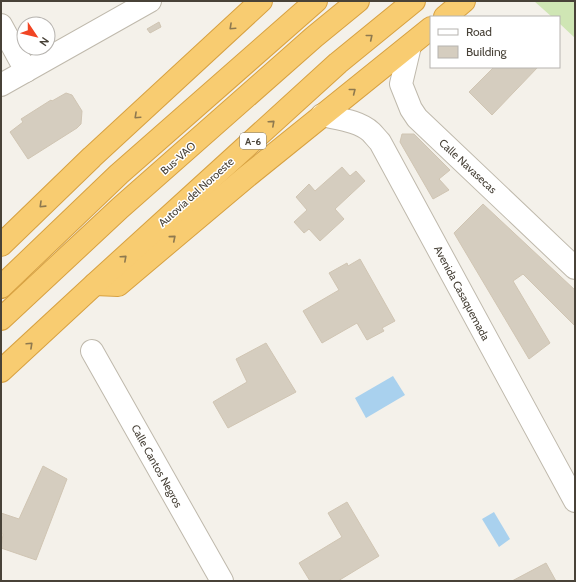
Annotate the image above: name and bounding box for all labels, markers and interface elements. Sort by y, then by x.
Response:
north arrow [16,16,56,56]
legend [430,16,560,68]
one-way arrow [229,23,237,30]
text: Road [466,24,492,39]
text: N [36,35,52,49]
one-way arrow [365,35,372,42]
text: Building [466,44,508,59]
one-way arrow [349,89,356,96]
one-way arrow [134,111,142,118]
one-way arrow [267,120,275,128]
road number: A-6 [240,133,266,149]
street label: Calle Navasecas [436,136,500,197]
street label: Bus-VAO [157,138,199,177]
street label: Autovía del Noroeste [155,154,237,230]
one-way arrow [39,200,47,208]
one-way arrow [169,236,176,243]
street label: Avenida Casaquemada [431,243,493,343]
one-way arrow [119,255,127,262]
one-way arrow [25,343,32,350]
street label: Calle Cantos Negros [128,422,186,510]

